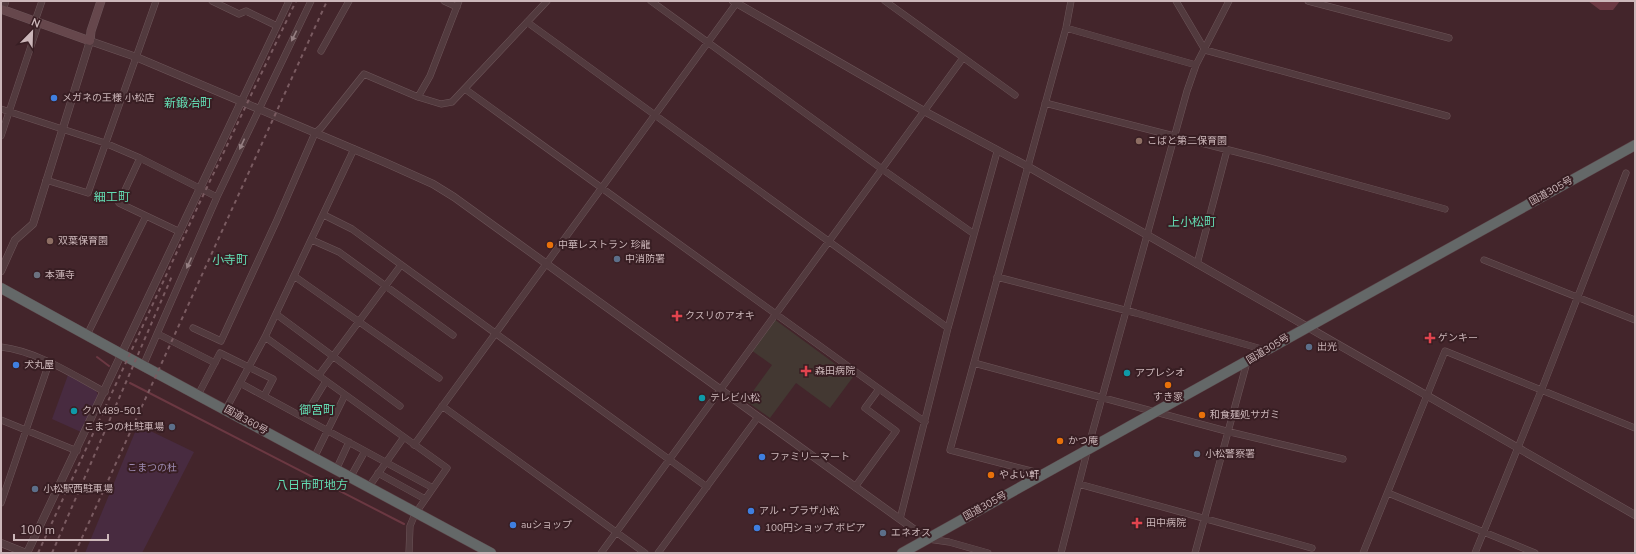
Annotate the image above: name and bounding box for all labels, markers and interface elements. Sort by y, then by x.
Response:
north arrow [12,12,52,52]
text: N [29,15,42,32]
one-way arrow [291,30,297,42]
place label: メガネの王様 小松店 [62,91,155,105]
marker: メガネの王様 小松店 [49,93,59,103]
district label: 新鍛冶町 [164,95,212,111]
place label: こばと第二保育園 [1147,134,1227,148]
marker: こばと第二保育園 [1134,136,1144,146]
one-way arrow [239,139,245,150]
street label: 国道305号 [1527,173,1575,209]
district label: 細工町 [94,189,130,205]
district label: 上小松町 [1168,214,1216,230]
place label: 双葉保育園 [58,234,108,248]
marker: 双葉保育園 [45,236,55,246]
place label: 中華レストラン 珍龍 [558,238,651,252]
marker: 中華レストラン 珍龍 [545,240,555,250]
district label: 小寺町 [212,252,248,268]
place label: 中消防署 [625,252,665,266]
marker: 中消防署 [612,254,622,264]
one-way arrow [185,257,191,269]
place label: 本蓮寺 [45,268,75,282]
marker: 本蓮寺 [32,270,42,280]
place label: クスリのアオキ [685,309,755,323]
marker: クスリのアオキ [672,311,682,321]
street label: 国道305号 [1244,331,1292,367]
place label: ゲンキー [1438,331,1478,345]
marker: ゲンキー [1425,333,1435,343]
place label: 出光 [1317,340,1337,354]
marker: 出光 [1304,342,1314,352]
place label: 犬丸屋 [24,358,54,372]
marker: 犬丸屋 [11,360,21,370]
place label: 森田病院 [815,364,855,378]
marker: 森田病院 [800,365,812,377]
place label: アプレシオ [1135,366,1185,380]
marker: アプレシオ [1122,368,1132,378]
marker: すき家 [1163,380,1173,390]
place label: すき家 [1153,390,1183,404]
place label: テレビ小松 [710,391,760,405]
marker: テレビ小松 [697,393,707,403]
street label: 国道360号 [222,402,270,438]
district label: 御宮町 [299,402,335,418]
place label: クハ489-501 [82,404,142,418]
marker: クハ489-501 [69,406,79,416]
place label: 和食麺処サガミ [1210,408,1280,422]
marker: 和食麺処サガミ [1197,410,1207,420]
place label: こまつの杜駐車場 [84,420,164,434]
marker: こまつの杜駐車場 [167,422,177,432]
place label: かつ庵 [1068,434,1098,448]
marker: かつ庵 [1055,436,1065,446]
place label: 小松警察署 [1205,447,1255,461]
marker: 小松警察署 [1192,449,1202,459]
place label: ファミリーマート [770,450,850,464]
marker: ファミリーマート [757,452,767,462]
park label: こまつの杜 [127,461,177,475]
place label: やよい軒 [999,468,1039,482]
marker: やよい軒 [986,470,996,480]
district label: 八日市町地方 [276,477,348,493]
place label: 小松駅西駐車場 [43,482,113,496]
marker: 小松駅西駐車場 [30,484,40,494]
street label: 国道305号 [961,488,1009,524]
place label: アル・プラザ小松 [759,504,839,518]
marker: アル・プラザ小松 [746,506,756,516]
scale bar [14,516,108,542]
place label: 田中病院 [1146,516,1186,530]
marker: 田中病院 [1131,517,1143,529]
place label: auショップ [521,518,572,532]
marker: auショップ [508,520,518,530]
place label: 100円ショップ ポピア [765,521,866,535]
text: 100 m [20,522,55,538]
marker: 100円ショップ ポピア [752,523,762,533]
place label: エネオス [891,526,931,540]
marker: エネオス [878,528,888,538]

